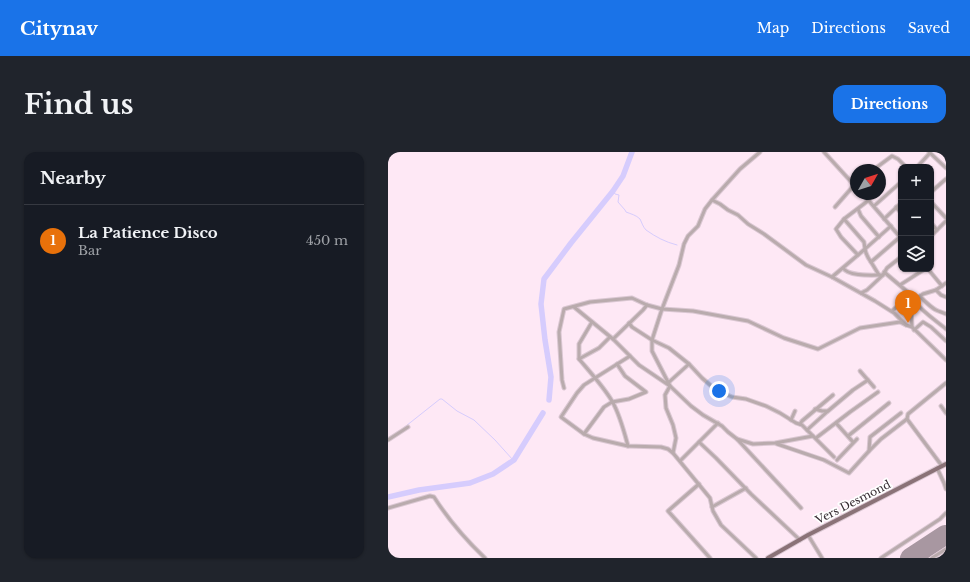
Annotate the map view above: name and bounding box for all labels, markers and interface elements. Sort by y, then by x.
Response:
text: Citynav [20,17,98,40]
text: Map [757,19,789,37]
text: Directions [811,19,886,37]
text: Saved [908,19,950,37]
button: Directions [833,85,946,123]
text: Find us [24,87,134,122]
north arrow [850,164,886,200]
map controls [898,164,934,272]
button: + [898,164,934,200]
text: Nearby [40,168,106,189]
button: − [898,200,934,236]
text: La Patience Disco [78,223,218,242]
text: 1 [50,232,56,249]
text: 450 m [306,232,348,249]
button: layers [898,236,934,272]
text: Bar [78,242,101,259]
pin: 1 [895,290,921,323]
your location [709,381,729,401]
street label: Vers Desmond [812,477,893,527]

